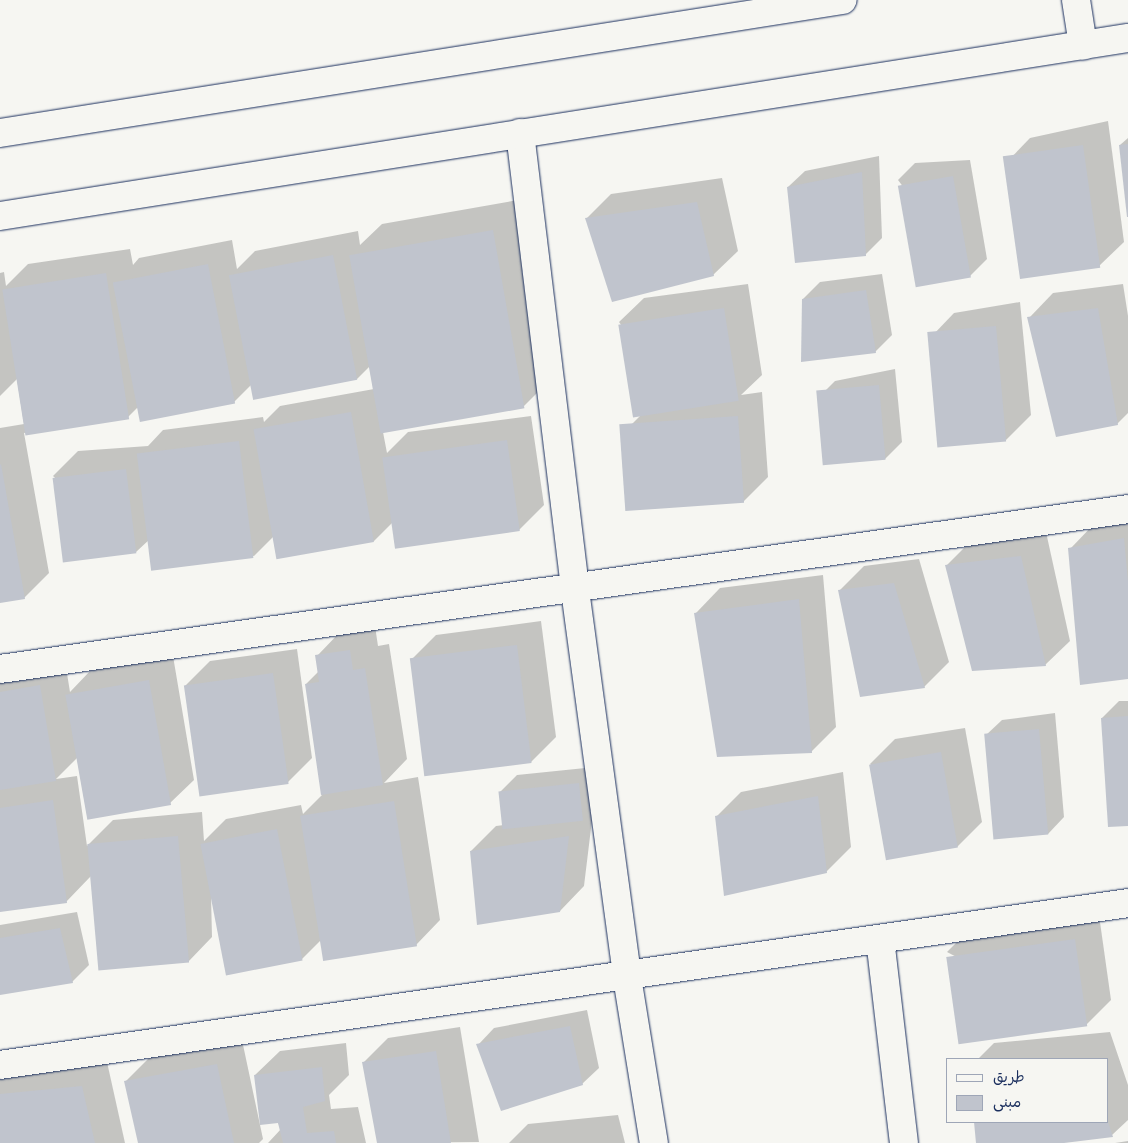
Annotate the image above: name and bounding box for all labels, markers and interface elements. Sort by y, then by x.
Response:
legend [946,1058,1108,1123]
text: طريق [993,1068,1025,1087]
text: مبنى [993,1093,1021,1112]

